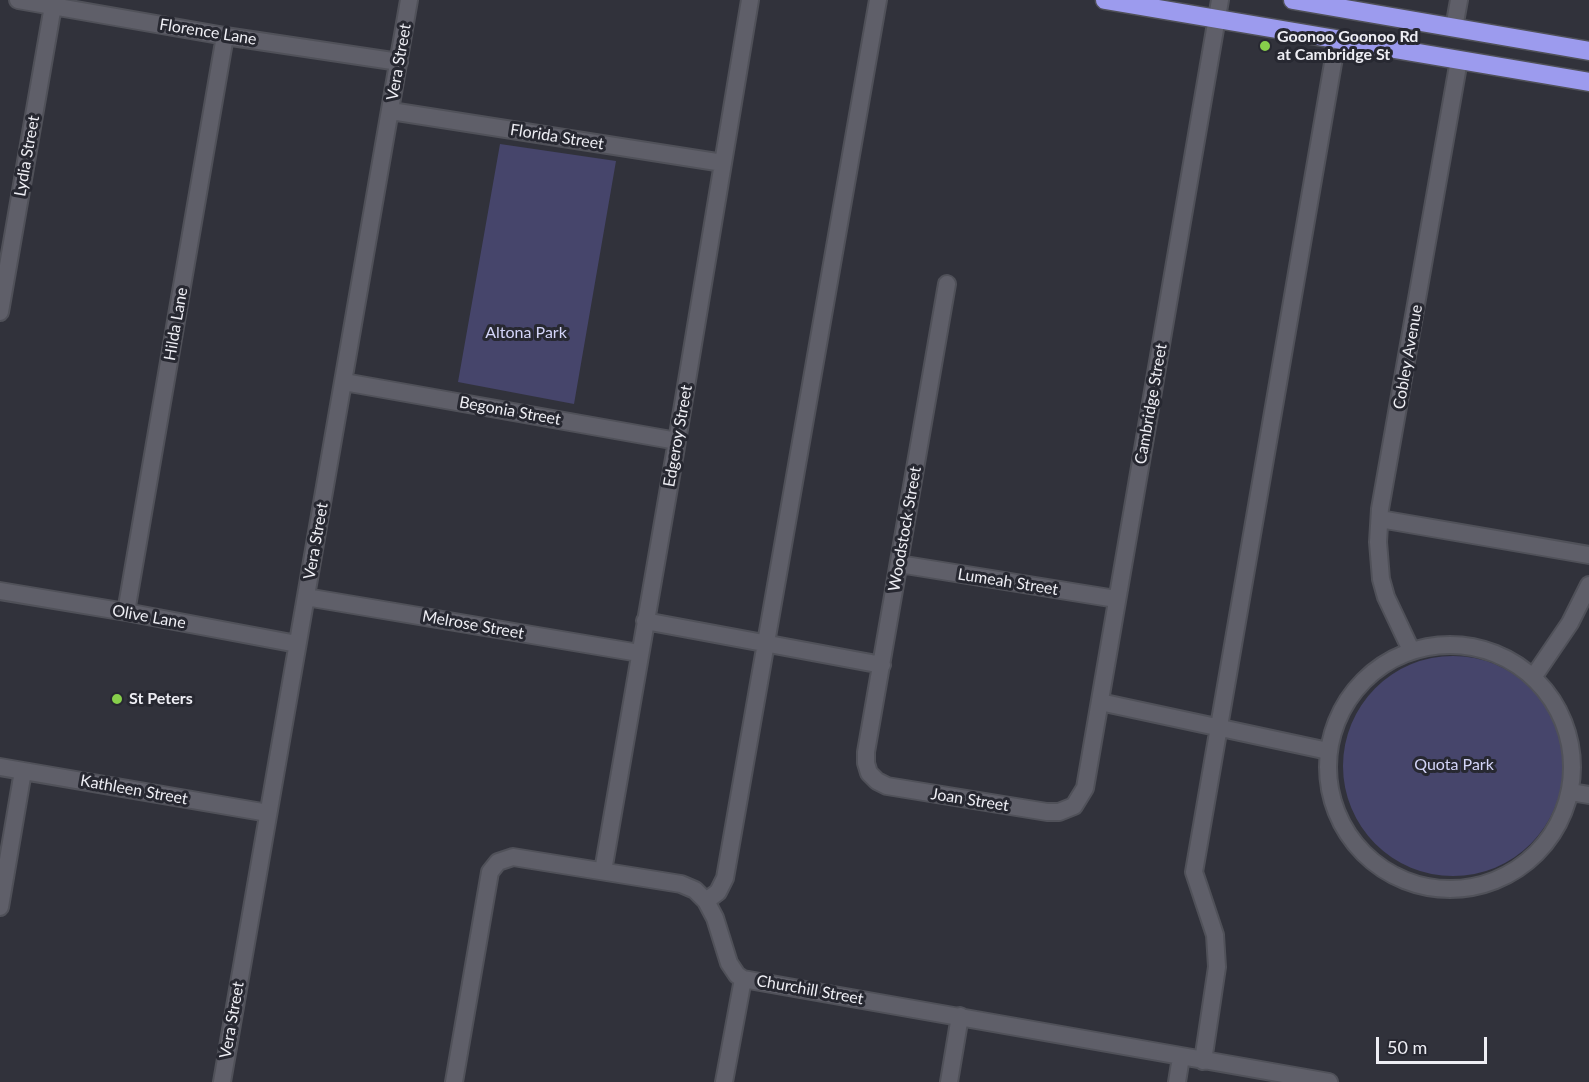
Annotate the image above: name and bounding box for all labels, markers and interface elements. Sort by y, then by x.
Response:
street label: Florence Lane [158,15,258,49]
street label: Vera Street [383,22,415,102]
place label: Goonoo Goonoo Rd at Cambridge St [1277,27,1418,65]
marker: Goonoo Goonoo Rd at Cambridge St [1258,39,1272,53]
street label: Lydia Street [10,114,44,198]
street label: Florida Street [509,120,605,154]
street label: Hilda Lane [160,286,192,362]
street label: Cobley Avenue [1389,303,1427,411]
park label: Altona Park [485,323,567,343]
street label: Cambridge Street [1131,342,1171,466]
street label: Edgeroy Street [660,383,696,489]
street label: Begonia Street [458,393,562,429]
street label: Woodstock Street [885,465,925,593]
street label: Vera Street [300,501,332,581]
street label: Lumeah Street [956,565,1060,599]
street label: Olive Lane [111,601,187,633]
street label: Melrose Street [421,607,525,643]
place label: St Peters [129,689,193,709]
marker: St Peters [110,692,124,706]
park label: Quota Park [1414,755,1494,775]
street label: Kathleen Street [79,771,189,809]
street label: Joan Street [930,784,1010,816]
street label: Churchill Street [755,971,865,1009]
street label: Vera Street [216,980,248,1060]
scale bar [1379,1025,1490,1063]
text: 50 m [1387,1036,1427,1058]

